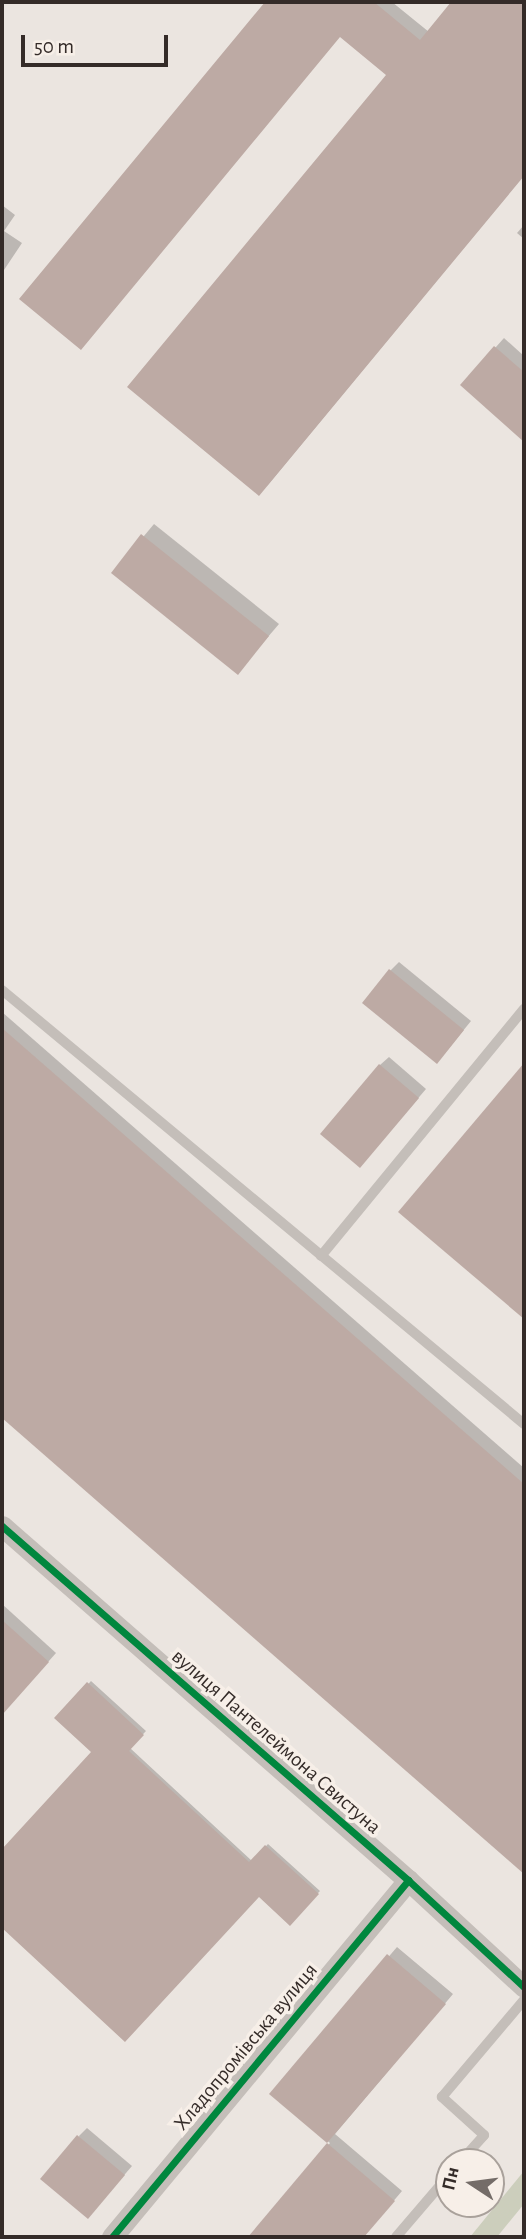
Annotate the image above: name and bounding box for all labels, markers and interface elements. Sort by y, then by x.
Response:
scale bar [24,21,172,65]
text: 50 m [34,36,74,57]
street label: вулиця Пантелеймона Свистуна [166,1644,386,1840]
street label: Хладопромівська вулиця [169,1958,323,2136]
north arrow [435,2148,505,2218]
text: Пн [439,2165,463,2192]

